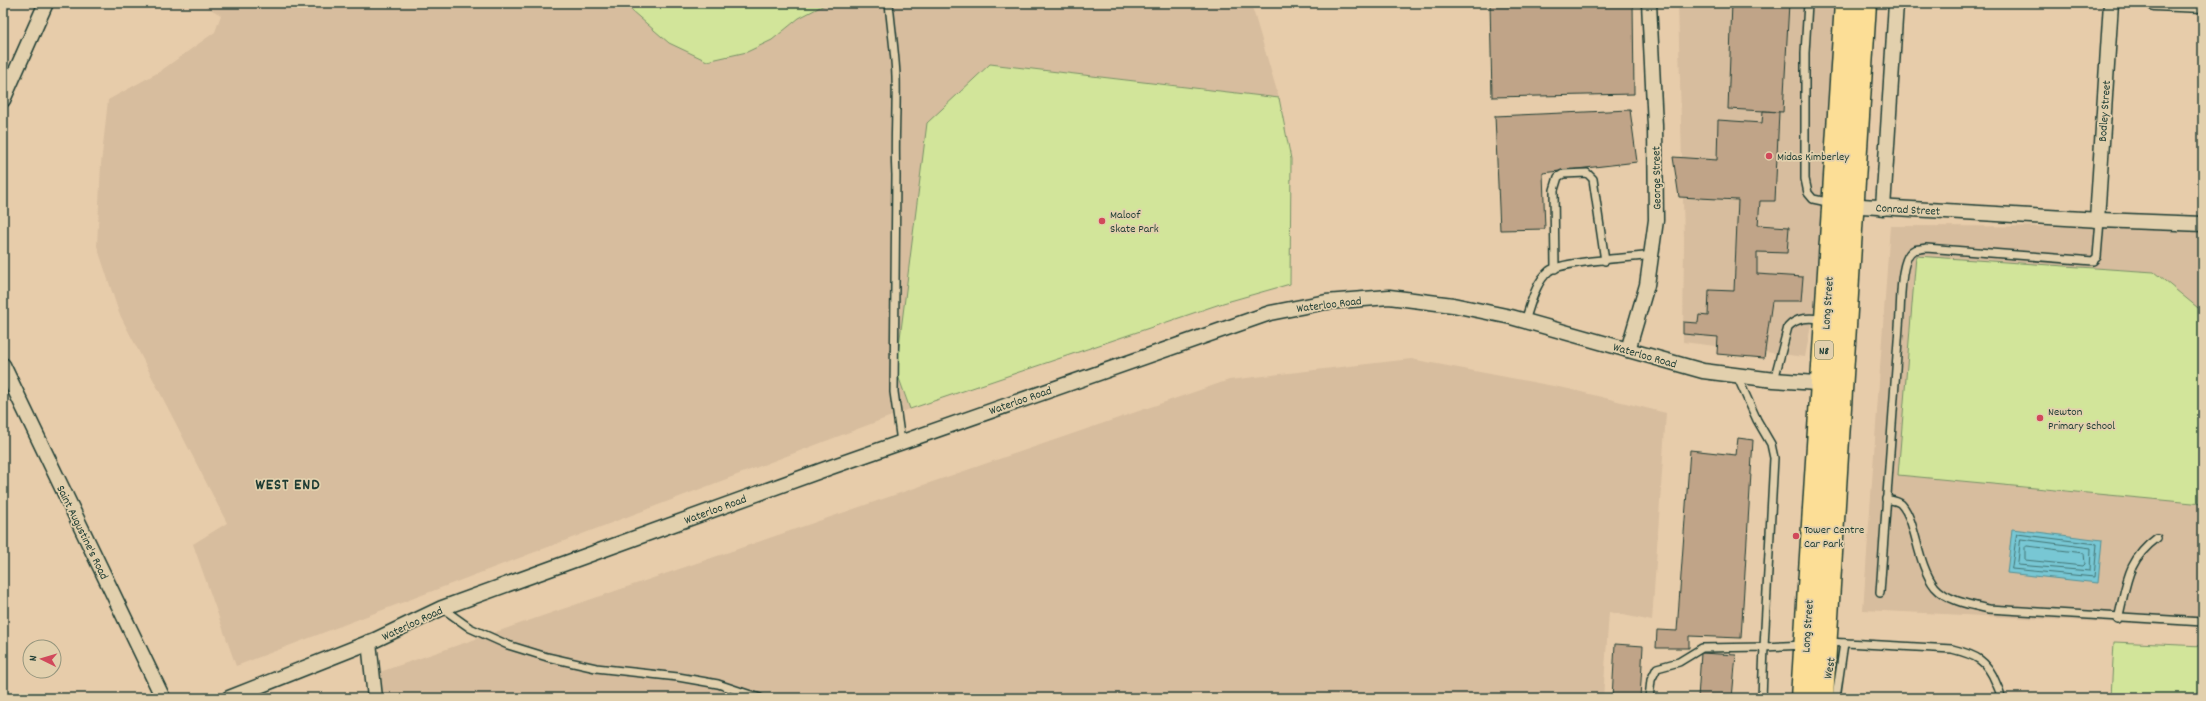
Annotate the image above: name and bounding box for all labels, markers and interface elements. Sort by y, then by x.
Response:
street label: Bodley Street [2095,79,2116,142]
street label: George Street [1648,145,1667,210]
place label: Midas Kimberley [1777,149,1850,166]
marker: Midas Kimberley [1764,151,1774,161]
street label: Conrad Street [1875,200,1941,221]
place label: Maloof Skate Park [1110,207,1159,238]
marker: Maloof Skate Park [1097,216,1107,226]
street label: Long Street [1818,276,1839,330]
street label: Waterloo Road [1296,293,1363,318]
street label: Waterloo Road [1611,339,1678,374]
road number: N8 [1815,341,1833,359]
street label: Waterloo Road [987,383,1054,420]
place label: Newton Primary School [2048,404,2115,435]
marker: Newton Primary School [2035,413,2045,423]
district label: WEST END [256,474,321,497]
street label: Saint Augustine's Road [51,483,112,583]
street label: Waterloo Road [682,491,749,530]
place label: Tower Centre Car Park [1804,522,1864,553]
marker: Tower Centre Car Park [1791,531,1801,541]
street label: Long Street [1798,599,1819,653]
street label: Waterloo Road [379,603,446,646]
north arrow [22,639,62,679]
text: N [26,654,42,662]
street label: West [1820,656,1841,680]

